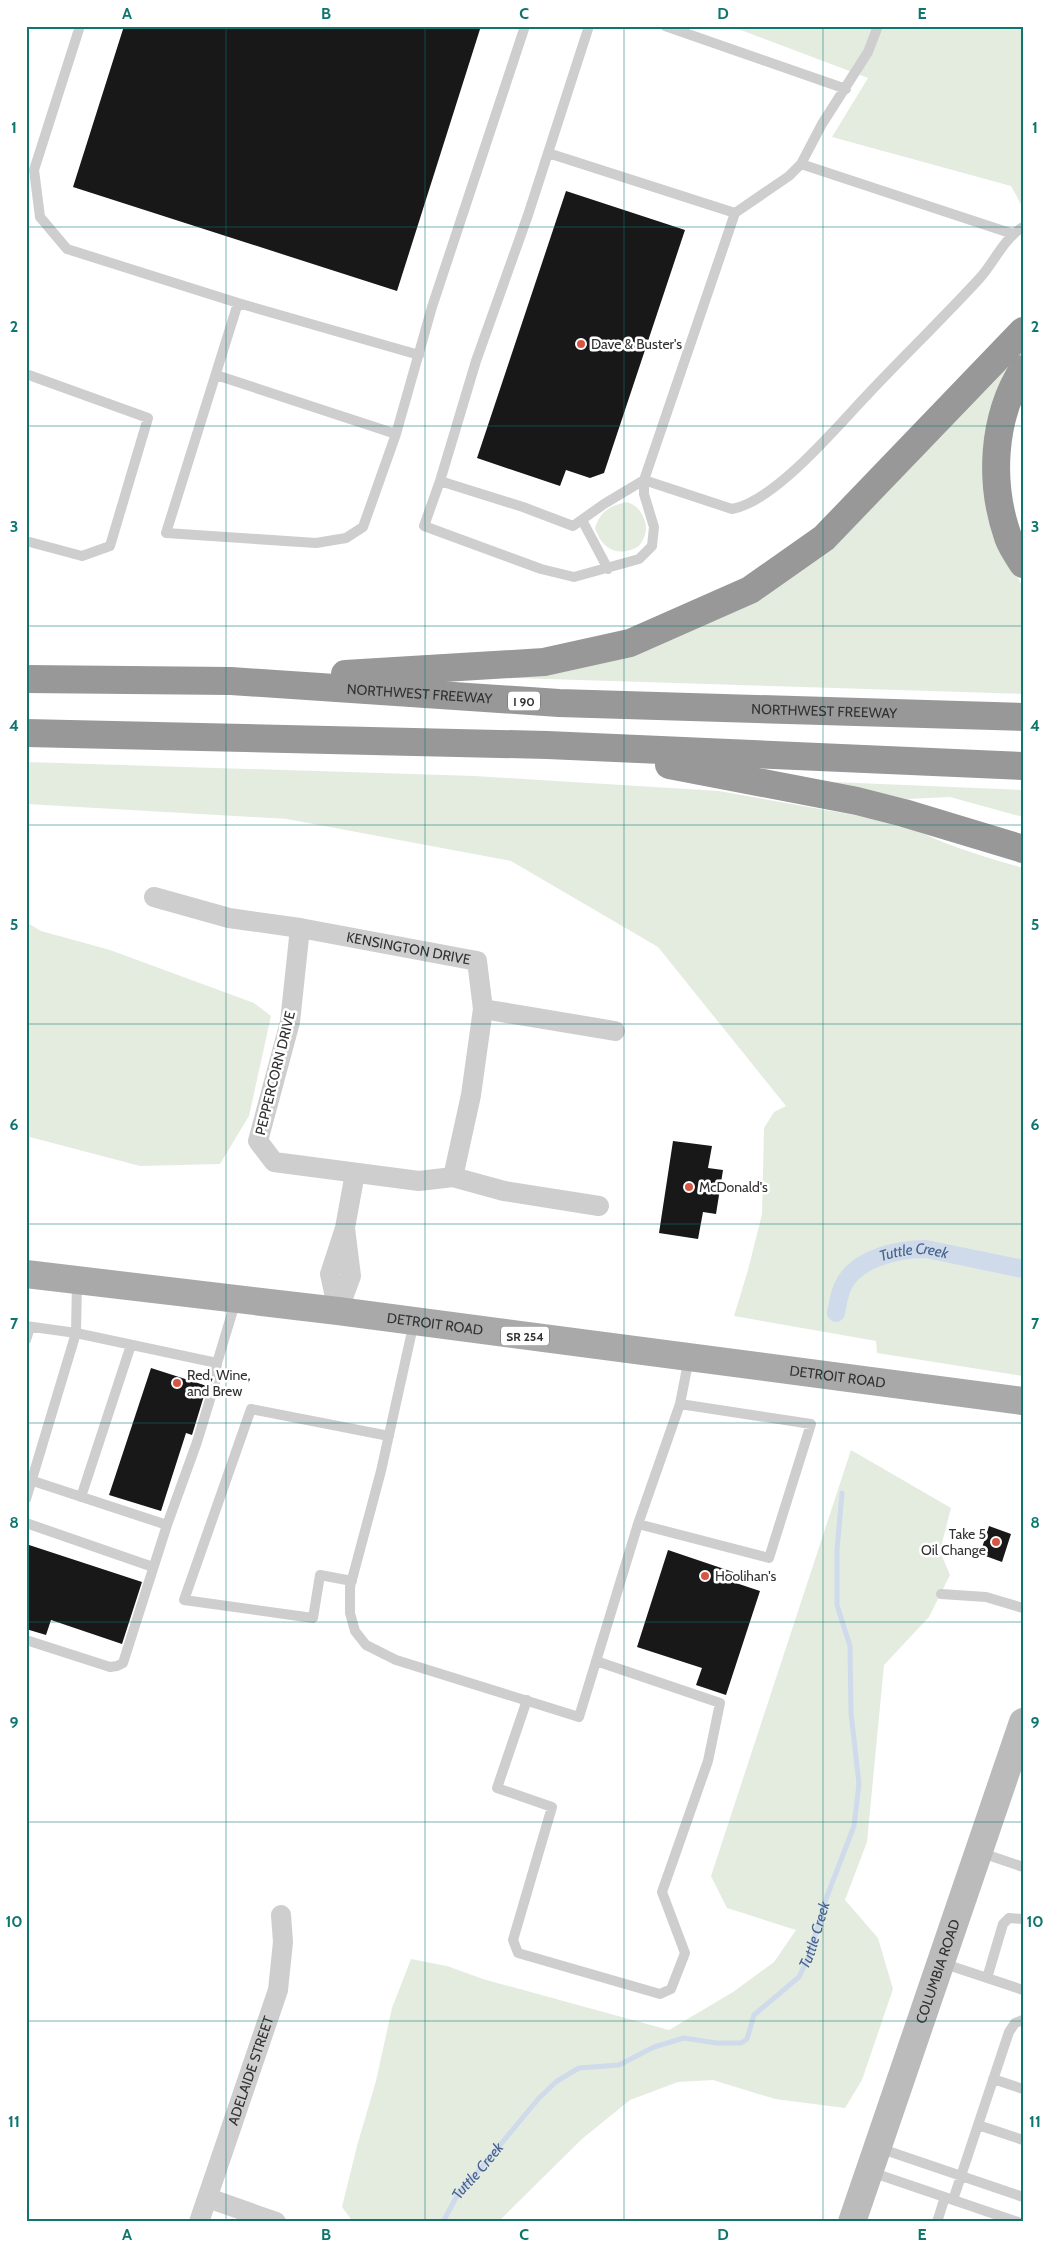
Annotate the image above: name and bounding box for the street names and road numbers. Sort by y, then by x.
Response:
street label: NORTHWEST FREEWAY [346,680,494,708]
road number: I 90 [508,691,540,710]
street label: NORTHWEST FREEWAY [751,700,898,722]
street label: KENSINGTON DRIVE [345,928,472,969]
street label: PEPPERCORN DRIVE [251,1009,299,1137]
street label: DETROIT ROAD [386,1309,484,1339]
road number: SR 254 [501,1326,549,1345]
street label: DETROIT ROAD [788,1361,887,1392]
street label: COLUMBIA ROAD [912,1917,964,2026]
street label: ADELAIDE STREET [224,2013,278,2127]

